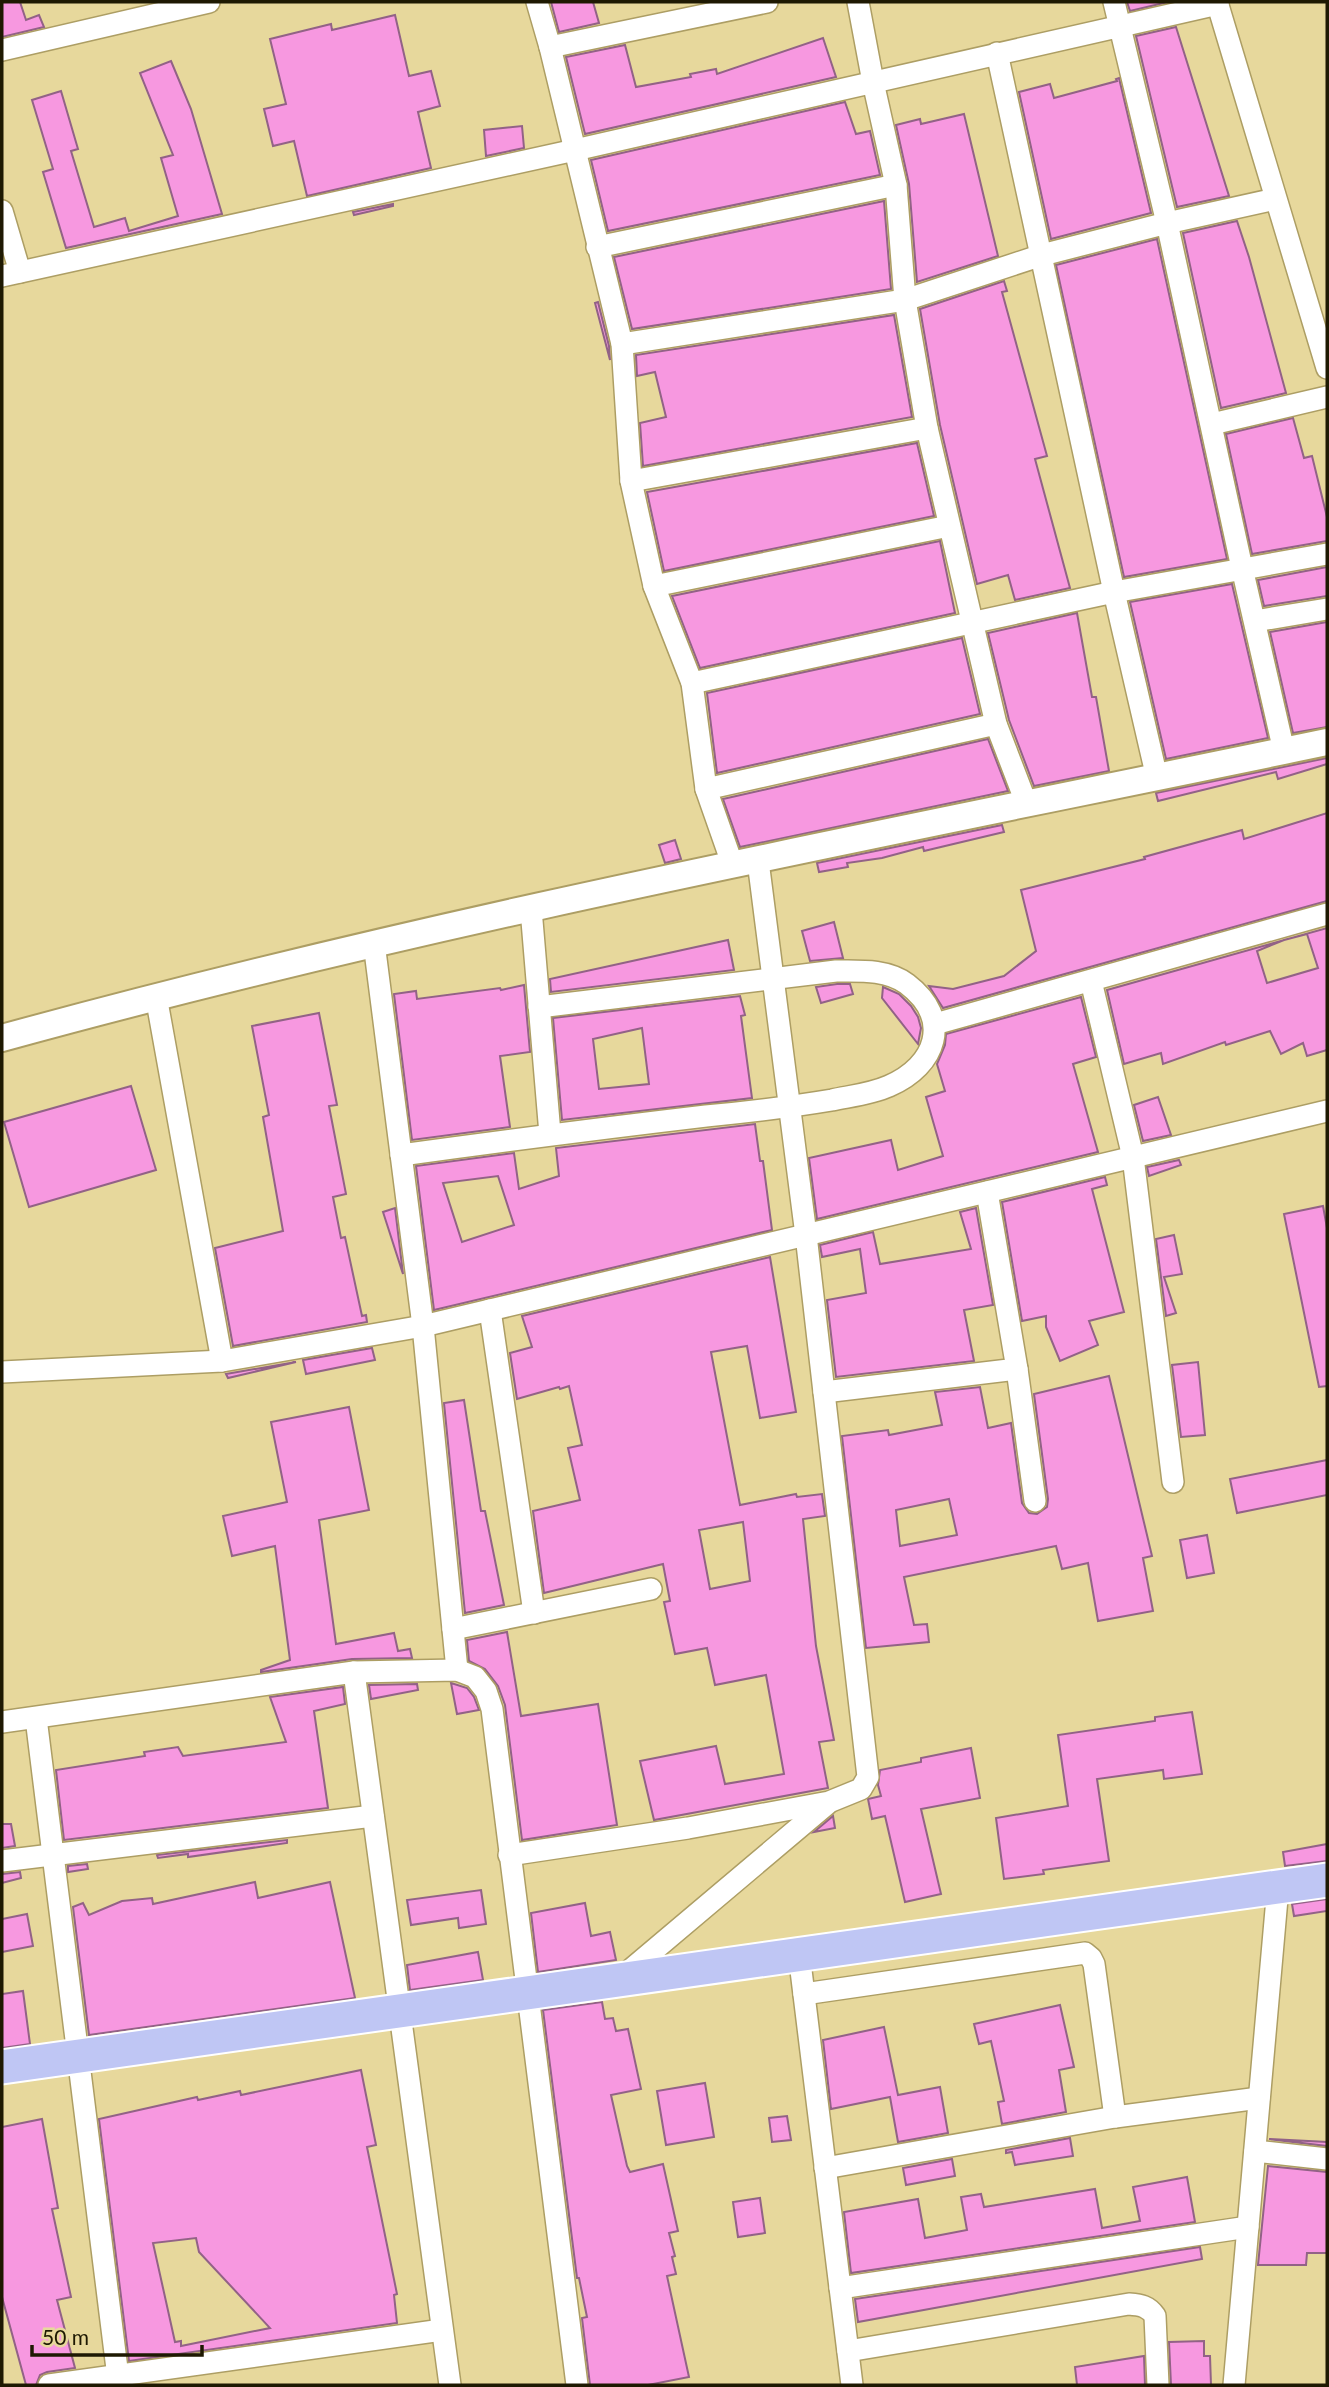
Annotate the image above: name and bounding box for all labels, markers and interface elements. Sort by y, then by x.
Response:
scale bar [32,2314,201,2358]
text: 50 m [42,2324,89,2349]

